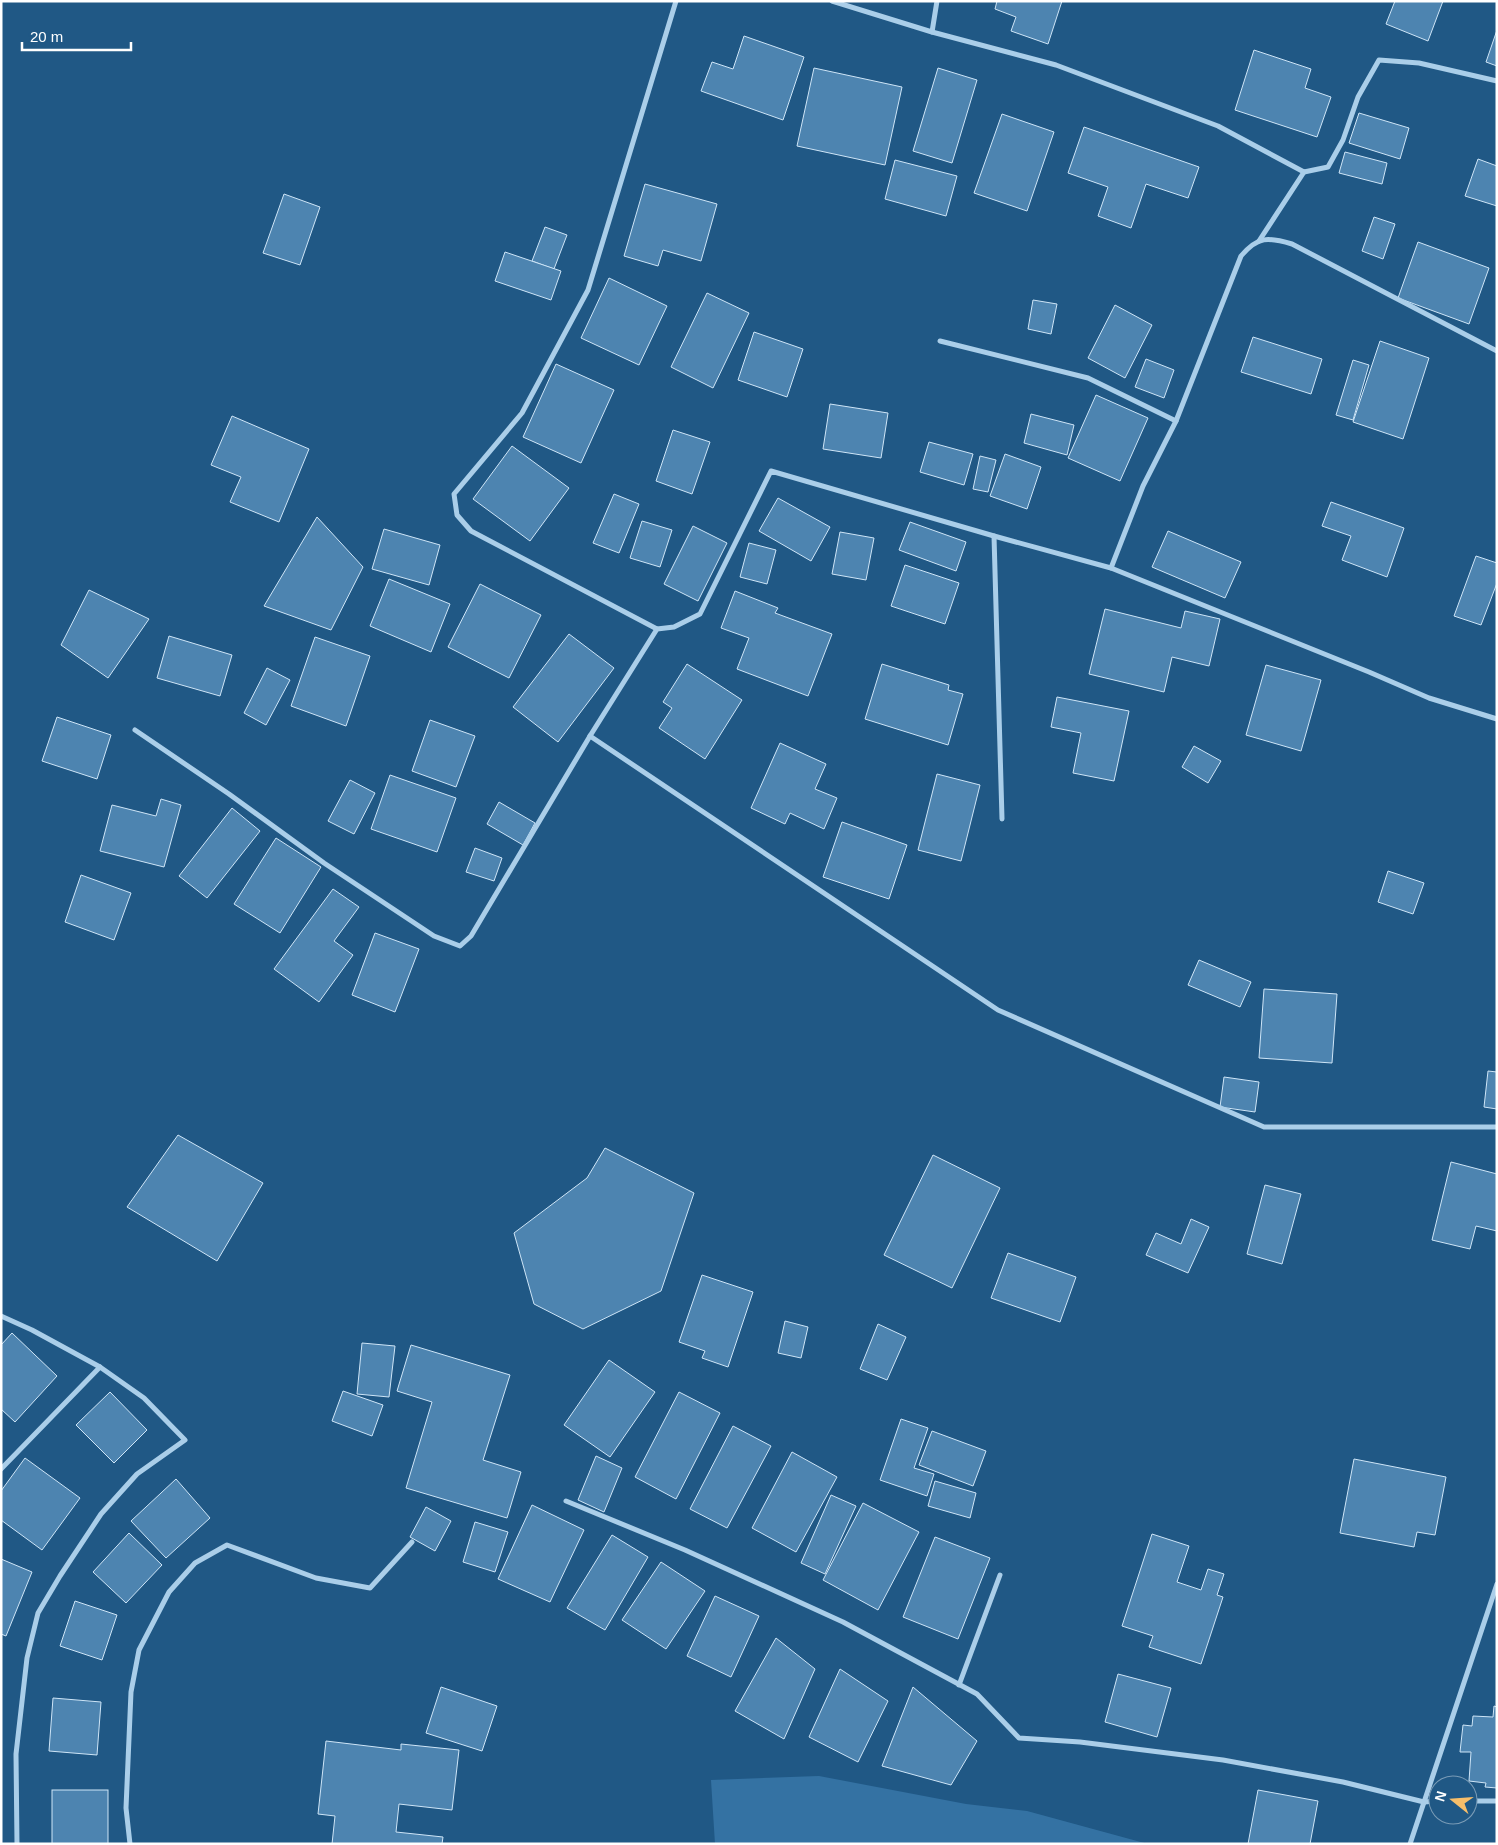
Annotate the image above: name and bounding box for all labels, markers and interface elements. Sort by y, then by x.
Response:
scale bar [22,20,131,52]
text: 20 m [30,28,63,45]
north arrow [1428,1775,1478,1825]
text: N [1431,1789,1450,1803]

